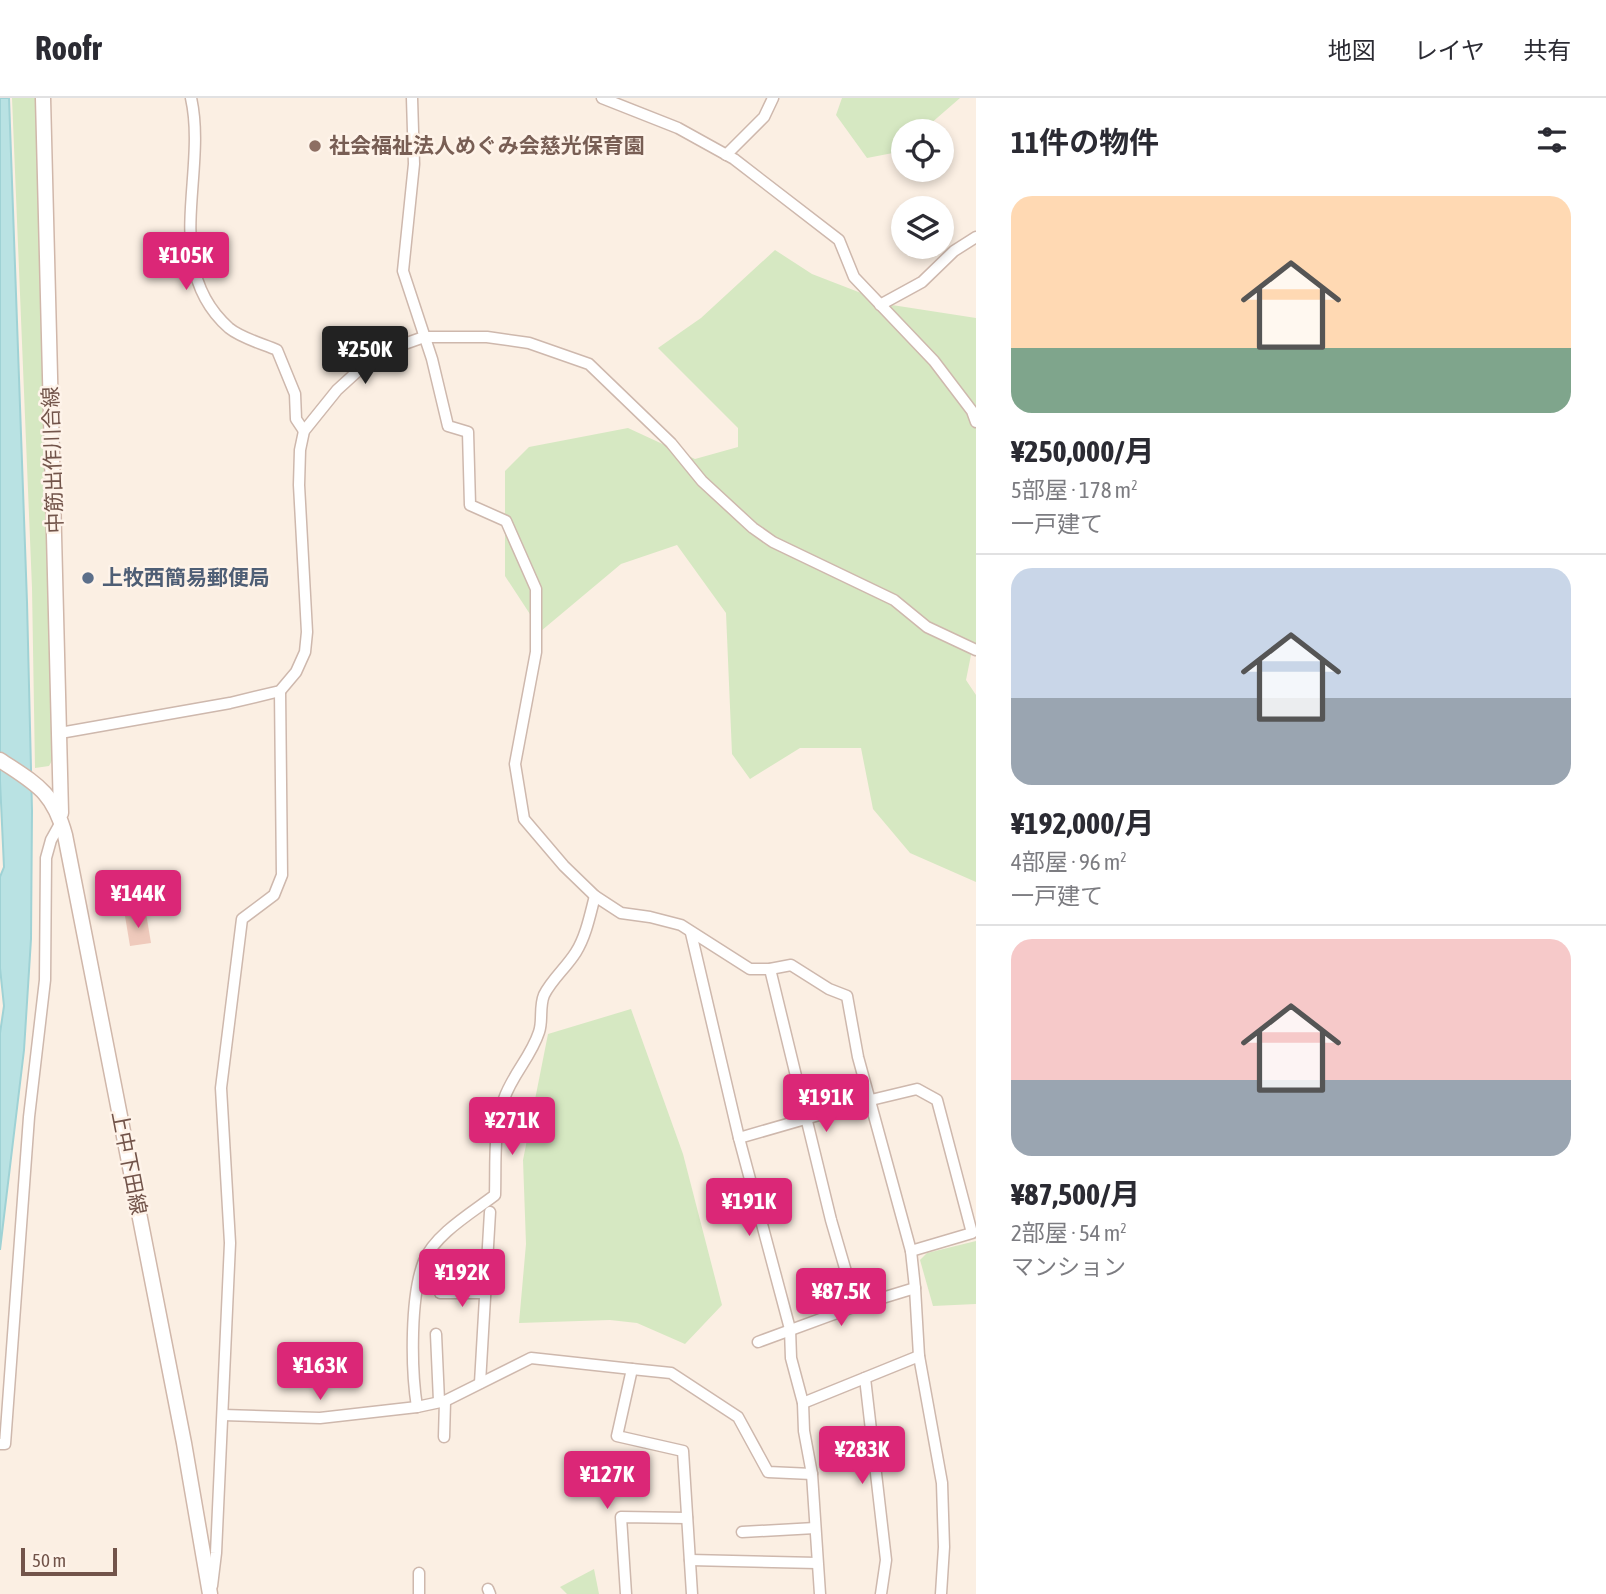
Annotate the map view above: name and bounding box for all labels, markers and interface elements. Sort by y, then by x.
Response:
text: Roofr [35,29,101,67]
text: 地図 [1328,37,1376,64]
text: レイヤ [1414,37,1485,64]
text: 共有 [1523,37,1571,64]
map controls [891,119,954,259]
button: locate [891,119,954,182]
icon: filters [1533,121,1571,159]
text: 11件の物件 [1011,125,1159,159]
place label: 社会福祉法人めぐみ会慈光保育園 [329,133,645,157]
marker: 社会福祉法人めぐみ会慈光保育園 [307,138,323,154]
button: layers [891,196,954,259]
pin: ¥105K [137,232,235,292]
text: ¥105K [159,242,213,268]
icon: home [1228,242,1354,368]
pin: ¥250K [316,327,414,386]
text: ¥250K [338,336,392,362]
street label: 中筋出作川合線 [37,386,67,534]
text: ¥250,000/月 [1011,434,1154,468]
text: 5部屋 · 178 m² [1011,477,1138,503]
text: 一戸建て [1011,511,1103,537]
place label: 上牧西簡易郵便局 [102,565,270,589]
marker: 上牧西簡易郵便局 [80,570,96,586]
icon: home [1228,614,1354,740]
text: ¥192,000/月 [1011,806,1154,840]
text: 4部屋 · 96 m² [1011,849,1127,875]
pin: ¥144K [89,870,187,930]
text: ¥144K [111,880,165,906]
text: 一戸建て [1011,883,1103,909]
icon: home [1228,985,1354,1111]
pin: ¥191K [777,1074,875,1134]
text: ¥191K [799,1084,853,1110]
pin: ¥271K [463,1098,561,1157]
text: ¥271K [485,1107,539,1133]
street label: 上中下田線 [108,1109,152,1217]
text: ¥87,500/月 [1011,1177,1140,1211]
pin: ¥191K [700,1178,798,1238]
text: ¥191K [722,1188,776,1214]
text: 2部屋 · 54 m² [1011,1220,1127,1246]
pin: ¥192K [413,1250,511,1309]
text: マンション [1011,1254,1126,1280]
text: ¥192K [435,1259,489,1285]
pin: ¥87.5K [784,1268,898,1328]
text: ¥87.5K [812,1278,870,1304]
pin: ¥163K [271,1342,369,1402]
text: ¥163K [293,1352,347,1378]
pin: ¥283K [813,1426,911,1486]
text: ¥283K [835,1436,889,1462]
pin: ¥127K [558,1452,656,1511]
text: ¥127K [580,1461,634,1487]
scale bar [21,1545,117,1577]
text: 50 m [32,1549,66,1571]

